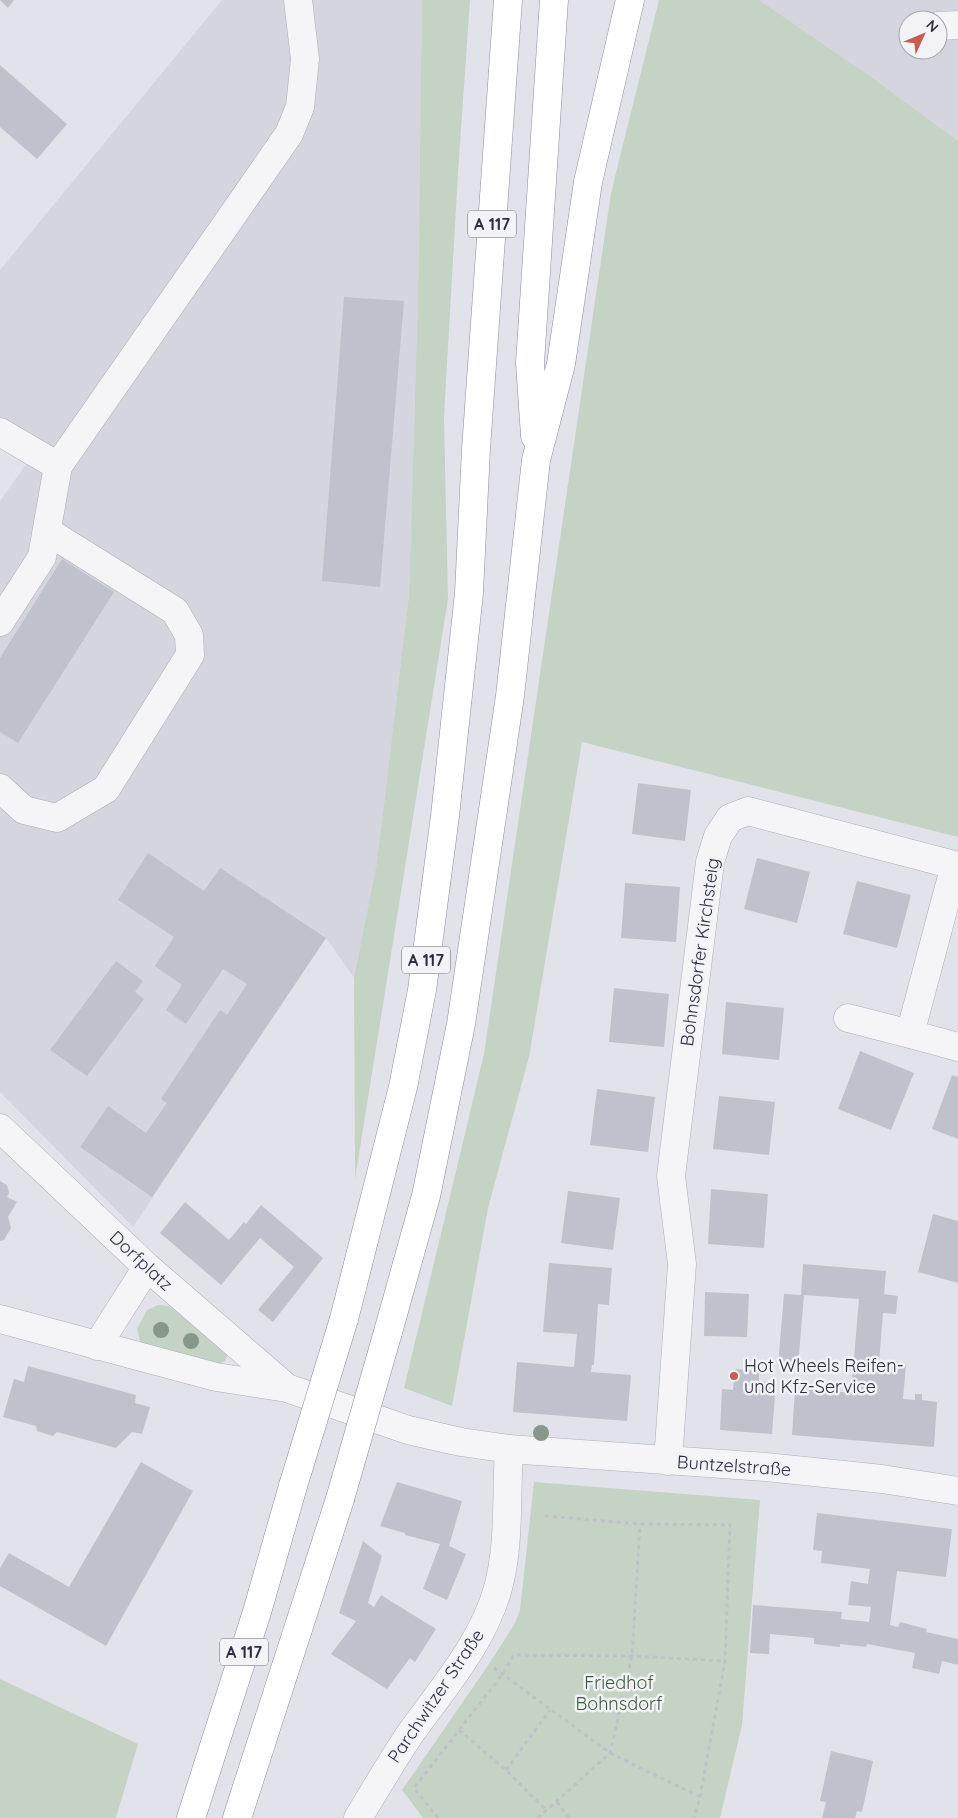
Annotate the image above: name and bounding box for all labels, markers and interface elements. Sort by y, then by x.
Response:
north arrow [898,10,948,60]
text: N [922,16,942,36]
road number: A 117 [468,210,516,238]
street label: Bohnsdorfer Kirchsteig [675,856,724,1048]
road number: A 117 [402,946,450,974]
street label: Dorfplatz [105,1226,178,1296]
place label: Hot Wheels Reifen- und Kfz-Service [744,1354,904,1398]
marker: Hot Wheels Reifen- und Kfz-Service [728,1370,740,1382]
street label: Buntzelstraße [676,1450,792,1481]
street label: Parchwitzer Straße [382,1624,489,1767]
road number: A 117 [220,1638,268,1665]
park label: Friedhof Bohnsdorf [576,1671,663,1715]

